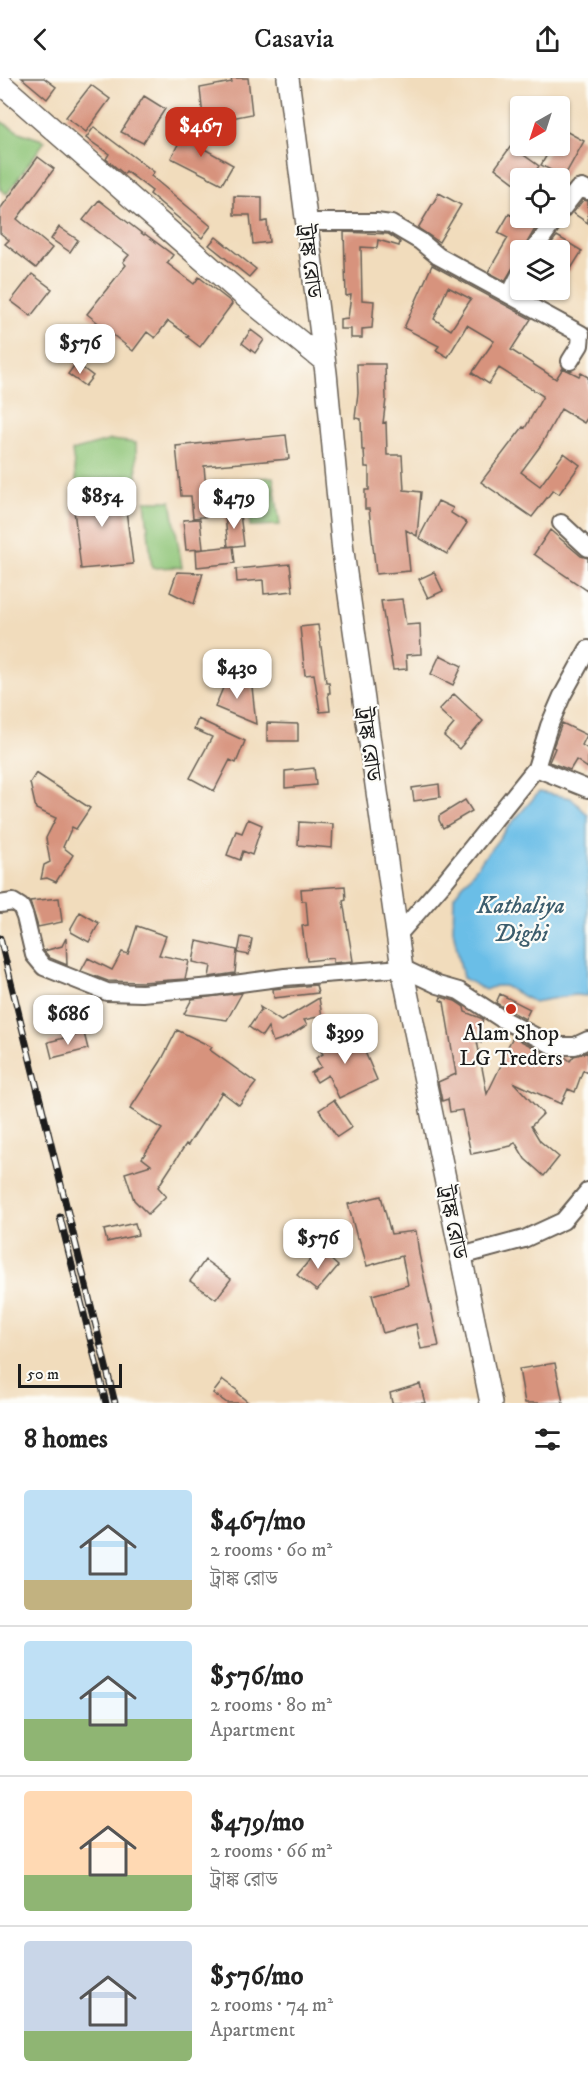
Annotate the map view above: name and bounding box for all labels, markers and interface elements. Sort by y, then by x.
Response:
text: Casavia [254,22,334,56]
icon: back [24,23,57,56]
icon: share [531,23,564,56]
north arrow [510,96,570,156]
map controls [510,96,570,300]
pin: $467 [165,107,237,158]
text: $467 [179,114,223,139]
button: locate [510,168,570,228]
street label: ট্রাঙ্ক রোড [291,221,330,301]
button: layers [510,240,570,300]
pin: $576 [44,324,116,375]
text: $576 [59,331,101,356]
pin: $854 [66,477,138,528]
pin: $479 [198,479,270,530]
text: $854 [81,484,123,509]
text: $479 [213,486,255,511]
pin: $430 [201,649,273,700]
text: $430 [217,656,257,681]
street label: ট্রাঙ্ক রোড [350,704,389,784]
water label: Kathaliya Dighi [476,891,565,949]
pin: $686 [32,995,104,1046]
text: $686 [47,1002,89,1027]
marker: Alam Shop LG Treders [504,1002,518,1016]
pin: $399 [309,1014,381,1065]
place label: Alam Shop LG Treders [459,1020,563,1072]
text: $399 [326,1021,364,1046]
street label: ট্রাঙ্ক রোড [431,1182,476,1263]
pin: $576 [282,1219,354,1270]
text: $576 [297,1226,339,1251]
scale bar [18,1361,122,1388]
text: 50 m [27,1364,59,1384]
text: 8 homes [24,1423,108,1456]
icon: filters [531,1423,564,1456]
text: $467/mo [210,1505,305,1538]
icon: home [72,1514,144,1586]
text: 2 rooms · 60 m² [210,1538,332,1563]
text: ট্রাঙ্ক রোড [210,1567,278,1592]
text: $576/mo [210,1660,303,1693]
icon: home [72,1665,144,1737]
text: 2 rooms · 80 m² [210,1693,332,1718]
text: Apartment [210,1718,295,1743]
text: $479/mo [210,1806,304,1839]
icon: home [72,1815,144,1887]
text: 2 rooms · 66 m² [210,1839,332,1864]
text: ট্রাঙ্ক রোড [210,1868,278,1893]
text: $576/mo [210,1960,303,1993]
icon: home [72,1965,144,2037]
text: 2 rooms · 74 m² [210,1993,333,2018]
text: Apartment [210,2018,295,2043]

